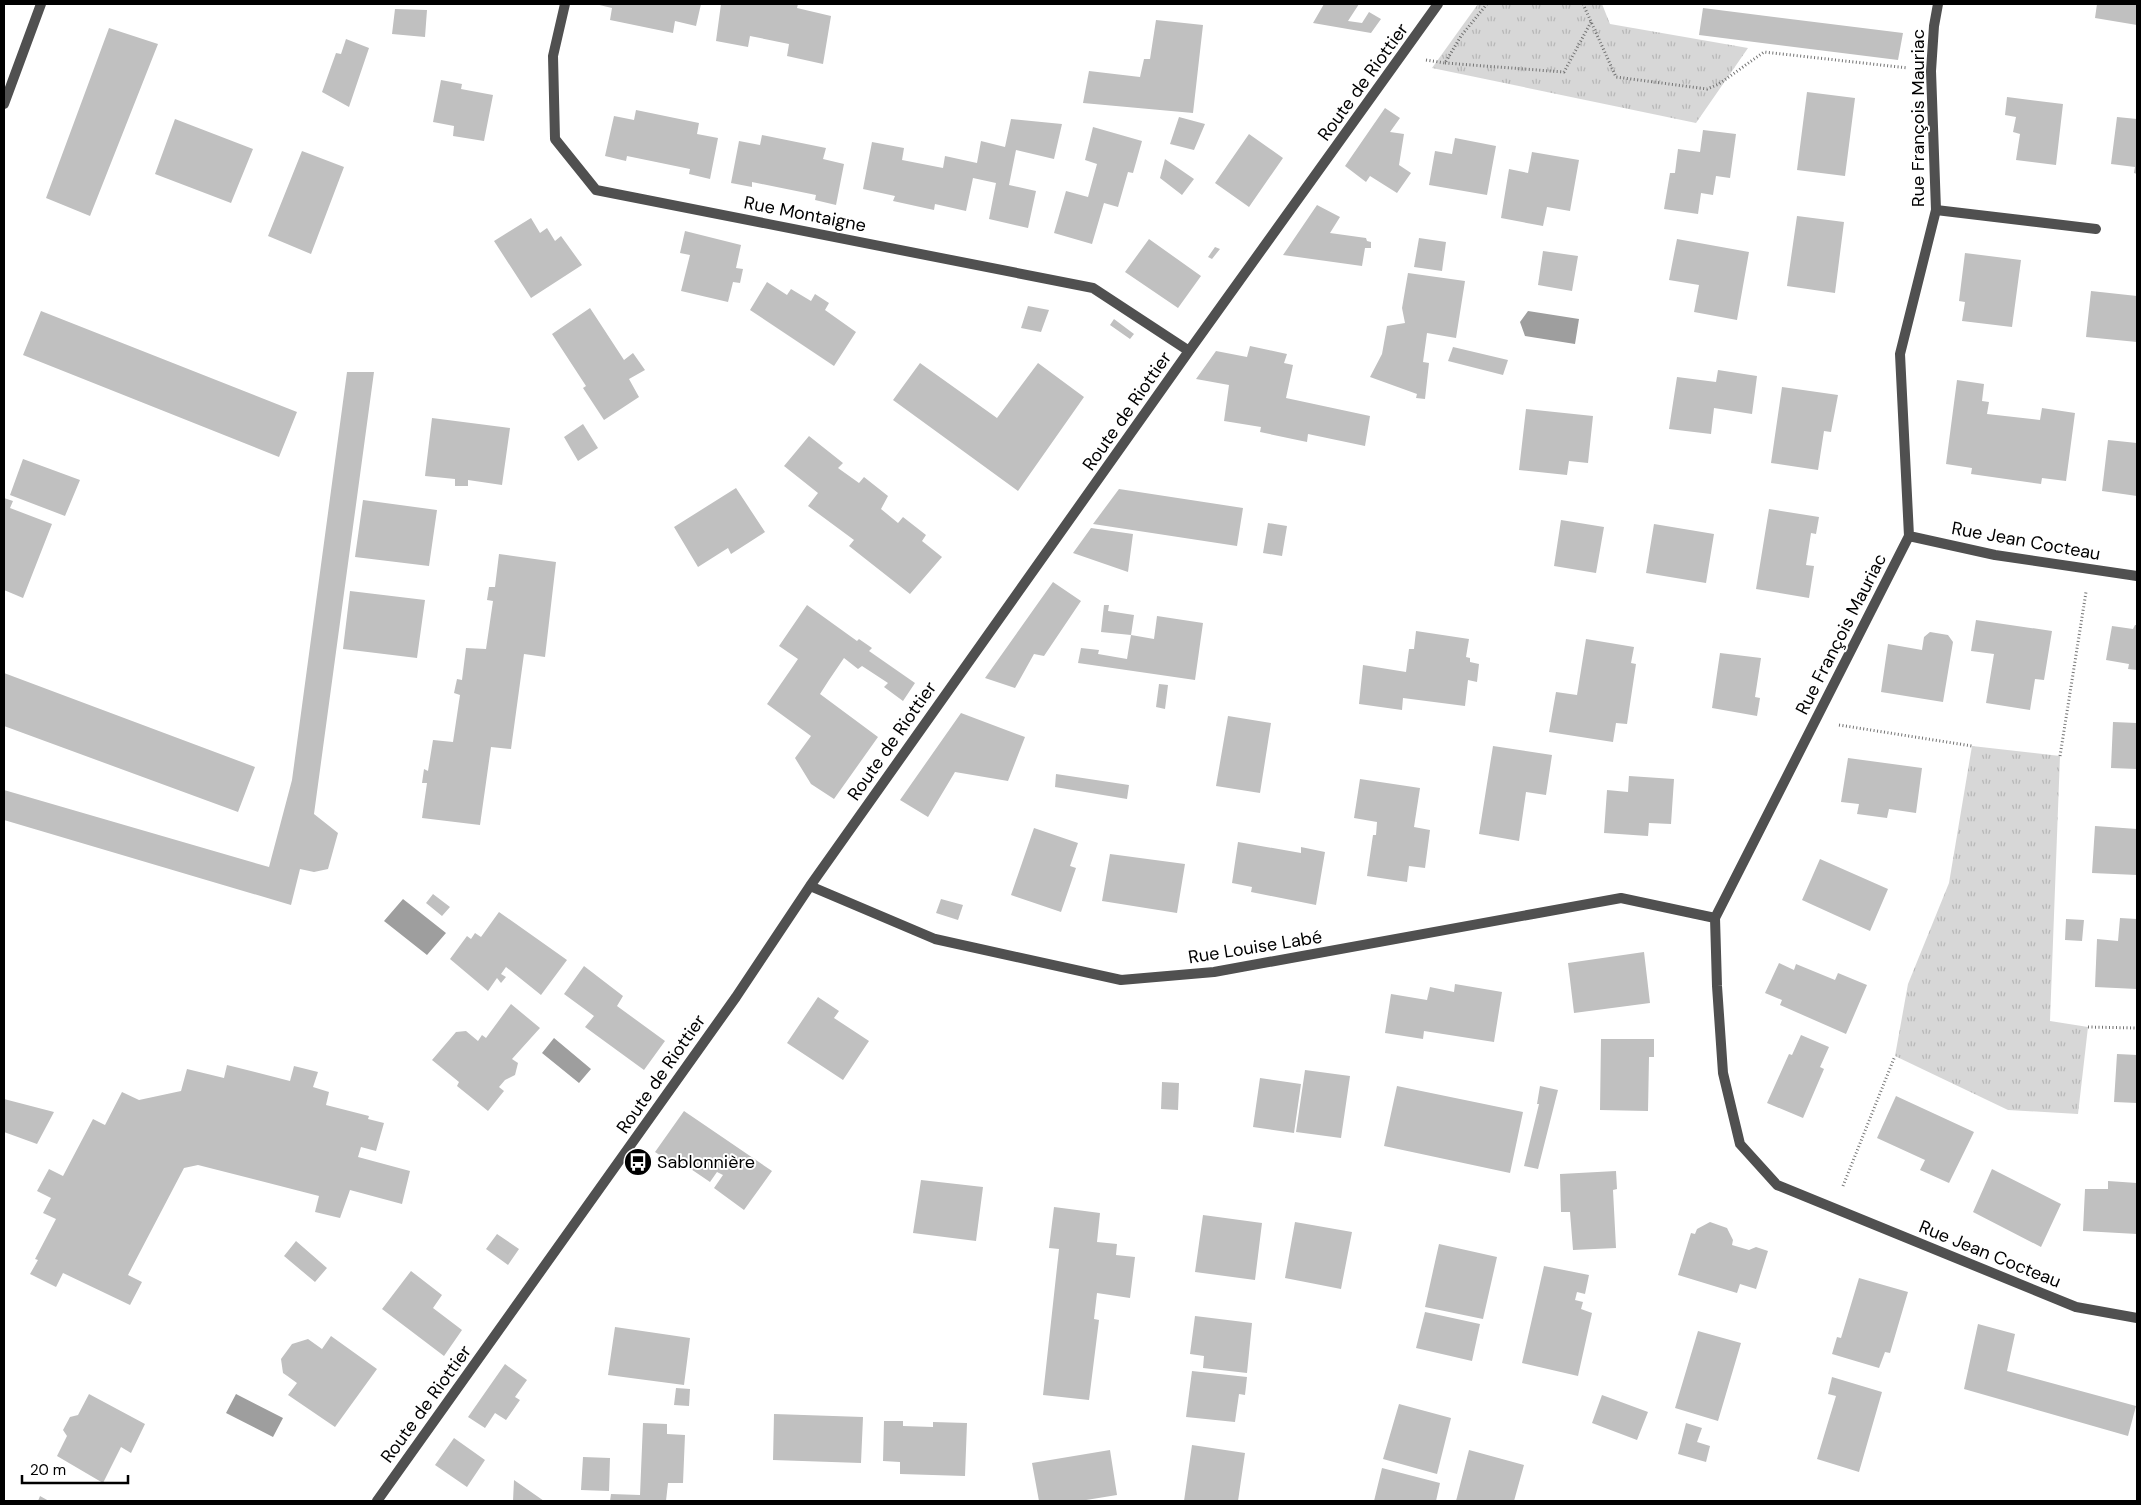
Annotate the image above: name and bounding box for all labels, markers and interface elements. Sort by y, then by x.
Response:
street label: Route de Riottier [1312,18,1414,146]
street label: Rue François Mauriac [1906,29,1930,207]
street label: Rue Montaigne [742,190,868,238]
street label: Route de Riottier [1077,347,1177,475]
street label: Rue Jean Cocteau [1950,516,2102,566]
street label: Rue François Mauriac [1790,549,1892,719]
street label: Route de Riottier [842,677,942,805]
street label: Rue Louise Labé [1186,925,1324,969]
street label: Route de Riottier [611,1010,711,1138]
bus stop icon: Sablonnière [623,1147,653,1177]
place label: Sablonnière [657,1150,755,1174]
street label: Rue Jean Cocteau [1916,1215,2064,1293]
street label: Route de Riottier [375,1340,477,1468]
scale bar [22,1452,129,1484]
text: 20 m [30,1460,66,1480]

